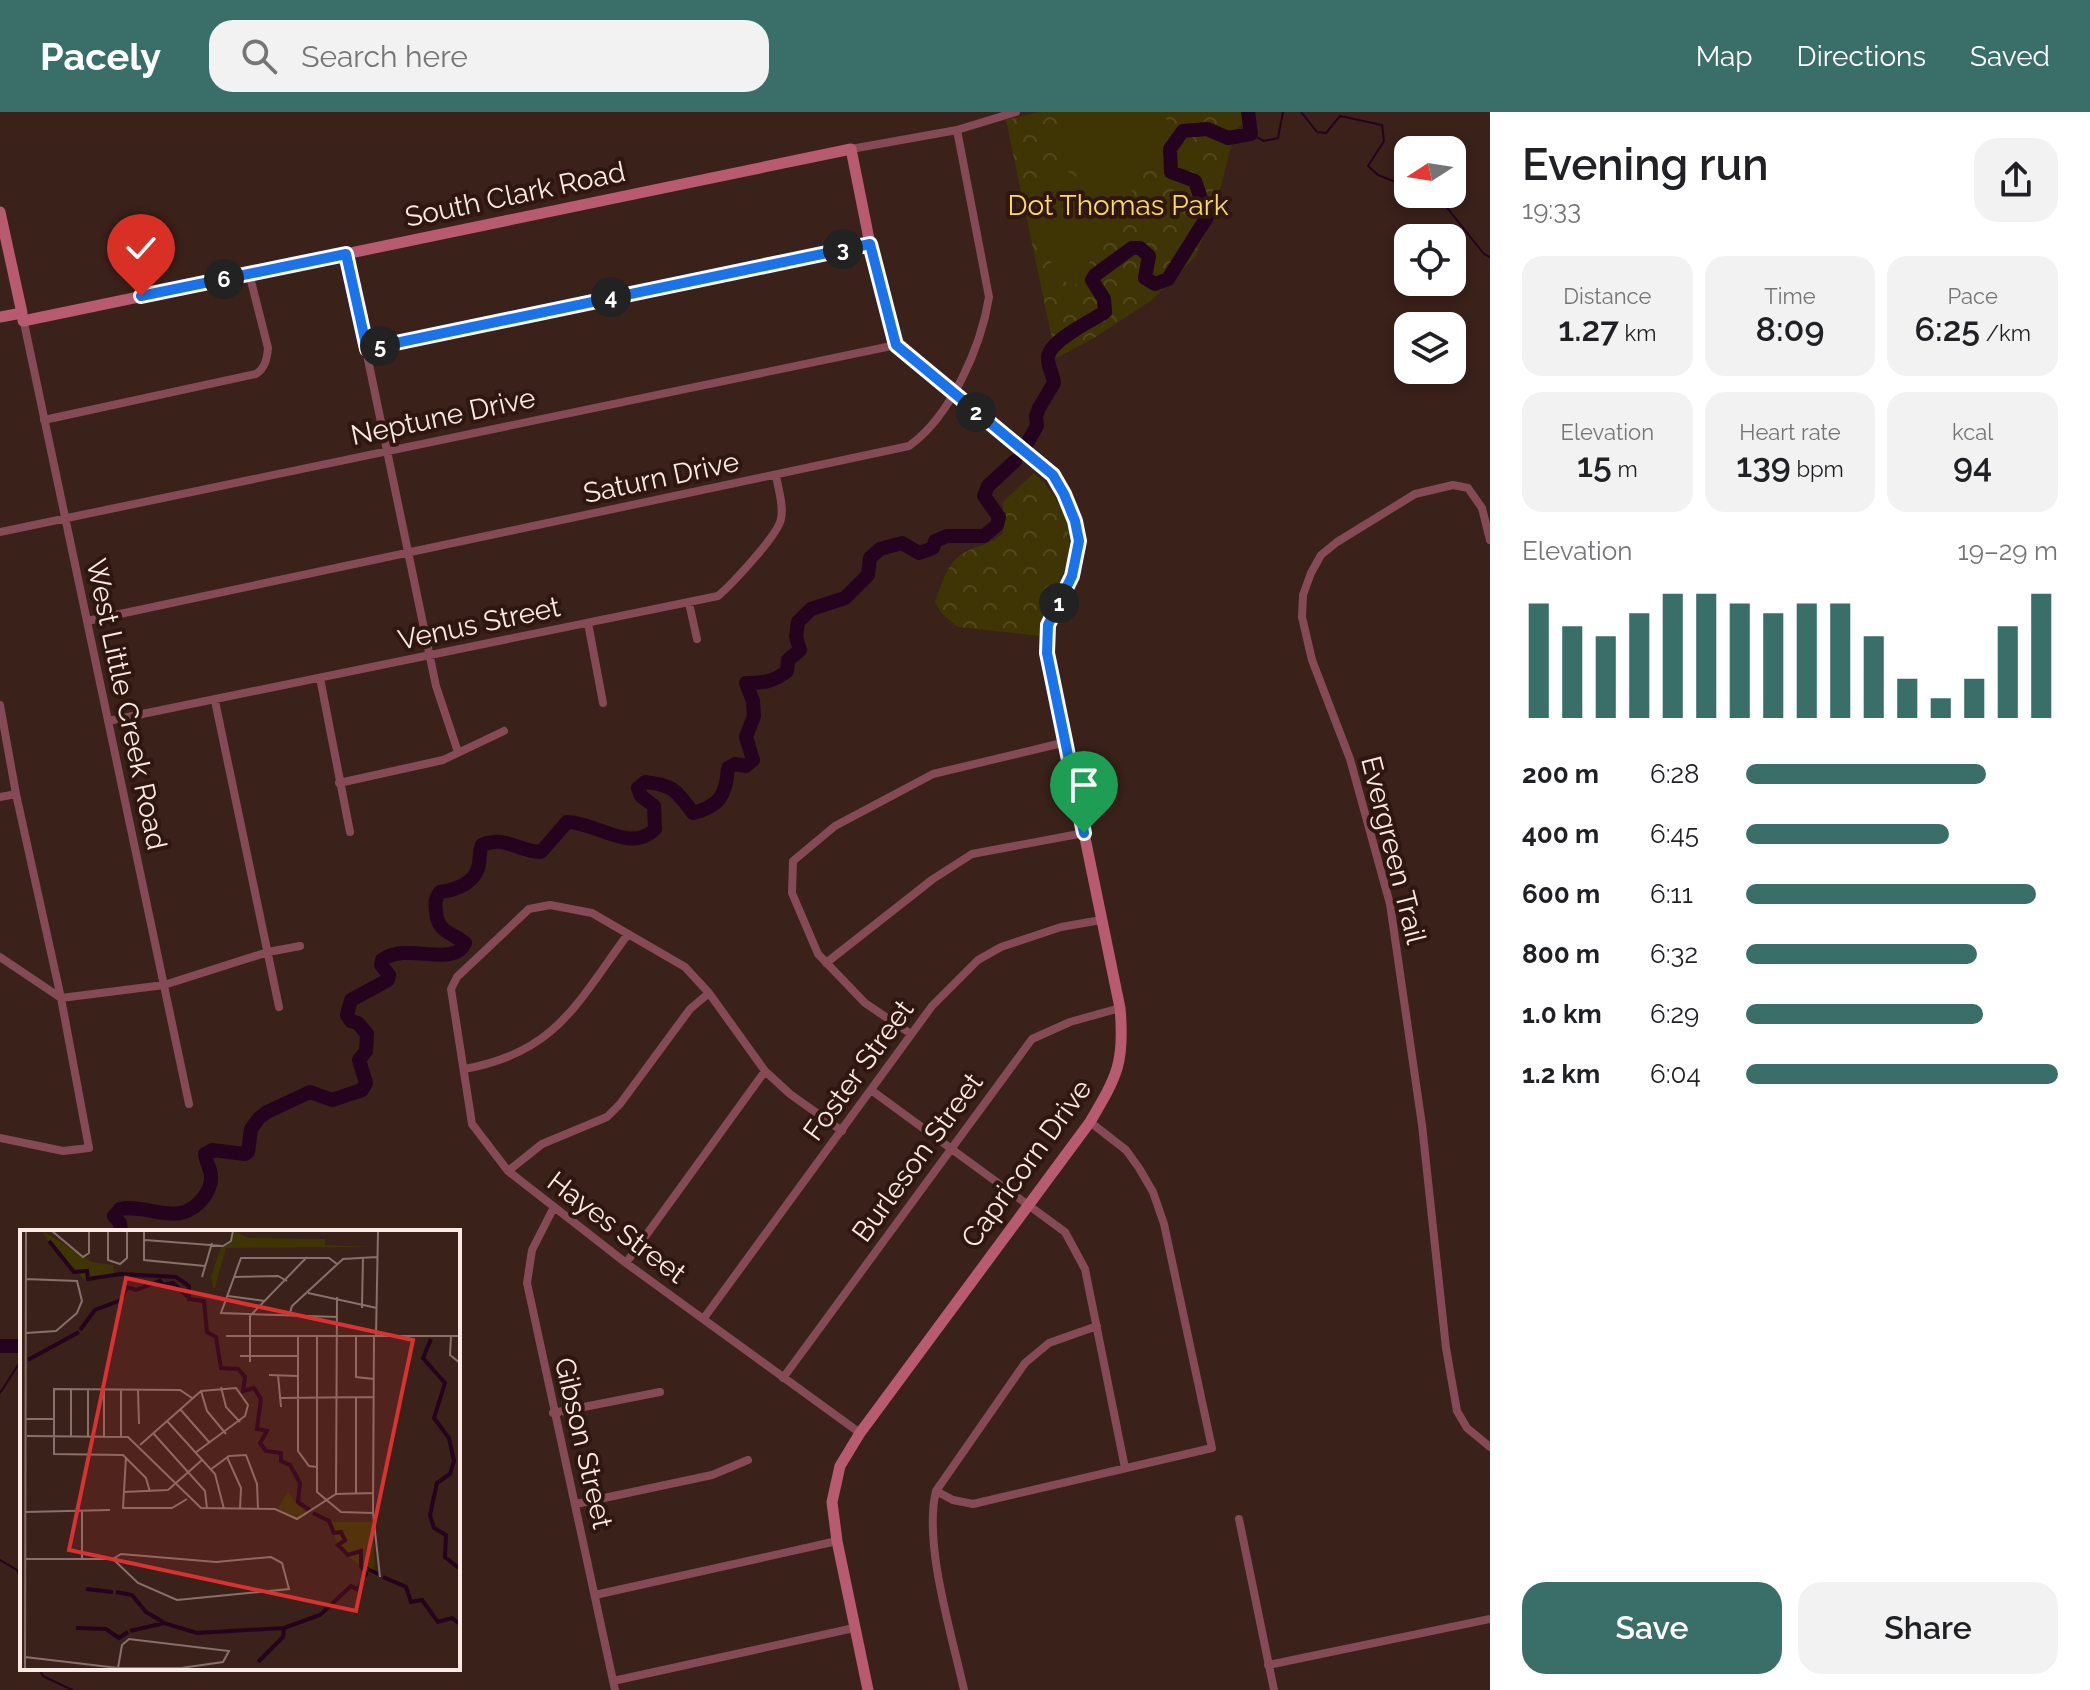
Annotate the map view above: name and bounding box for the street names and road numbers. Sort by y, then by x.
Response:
street label: South Clark Road [402,155,628,234]
street label: Neptune Drive [348,381,538,452]
street label: Saturn Drive [580,445,742,510]
street label: West Little Creek Road [80,555,174,853]
street label: Venus Street [395,590,564,657]
street label: Evergreen Trail [1354,753,1433,948]
street label: Foster Street [796,993,921,1147]
street label: Burleson Street [845,1066,990,1248]
street label: Capricorn Drive [954,1073,1098,1254]
street label: Hayes Street [541,1165,693,1291]
street label: Gibson Street [548,1354,619,1533]

